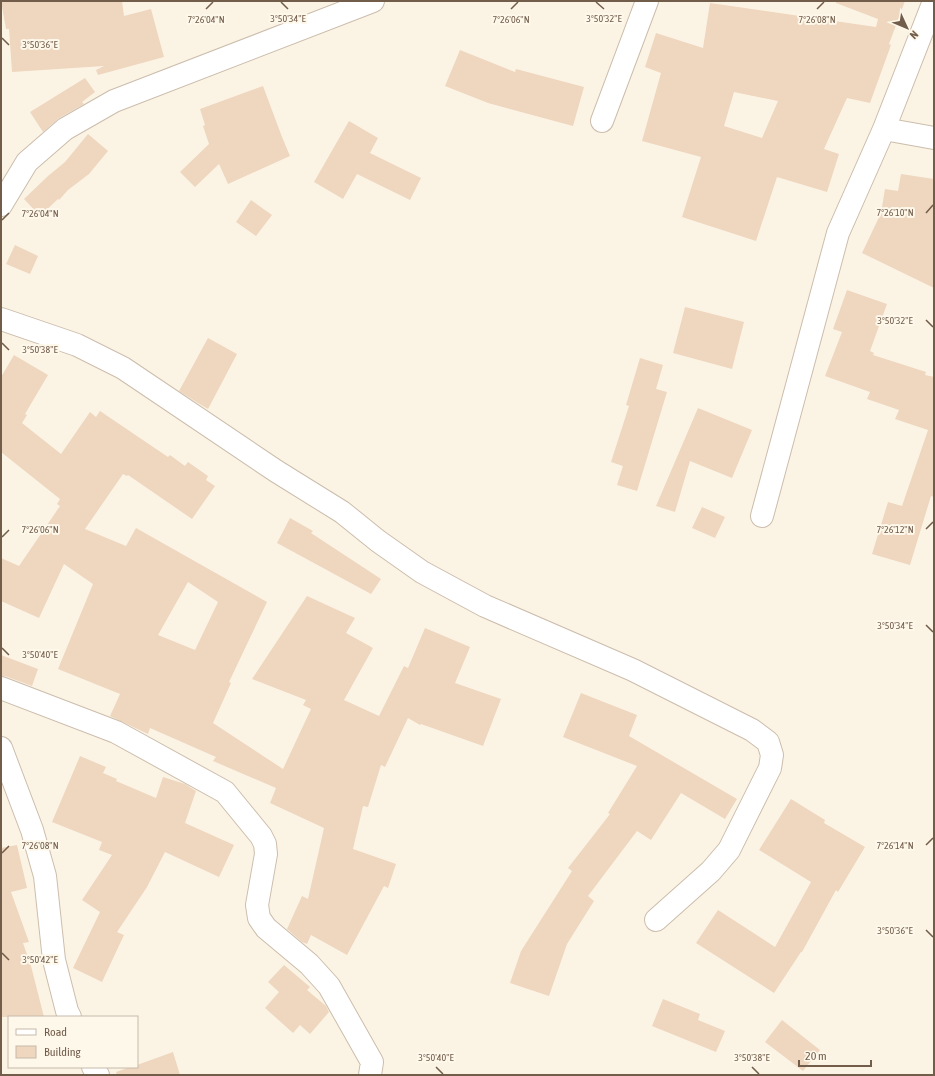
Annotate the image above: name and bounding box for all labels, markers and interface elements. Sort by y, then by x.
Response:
north arrow [887,8,927,48]
text: 3°50'34"E [270,13,306,24]
text: 3°50'32"E [586,13,622,24]
text: 7°26'04"N [187,14,225,25]
text: 7°26'06"N [492,14,530,25]
text: 7°26'08"N [798,14,836,25]
text: N [908,28,921,41]
text: 3°50'36"E [22,39,58,50]
text: 7°26'10"N [876,207,914,218]
text: 7°26'04"N [21,208,59,219]
text: 3°50'32"E [877,315,913,326]
text: 3°50'38"E [22,344,58,355]
text: 7°26'06"N [21,524,59,535]
text: 7°26'12"N [876,524,914,535]
text: 3°50'34"E [877,620,913,631]
text: 3°50'40"E [22,649,58,660]
text: 7°26'08"N [21,840,59,851]
text: 7°26'14"N [876,840,914,851]
text: 3°50'36"E [877,925,913,936]
text: 3°50'42"E [22,954,58,965]
legend [8,1016,138,1068]
text: Road [44,1025,67,1039]
scale bar [799,1042,871,1068]
text: Building [44,1045,82,1059]
text: 20 m [805,1049,827,1063]
text: 3°50'40"E [418,1052,454,1063]
text: 3°50'38"E [734,1052,770,1063]

